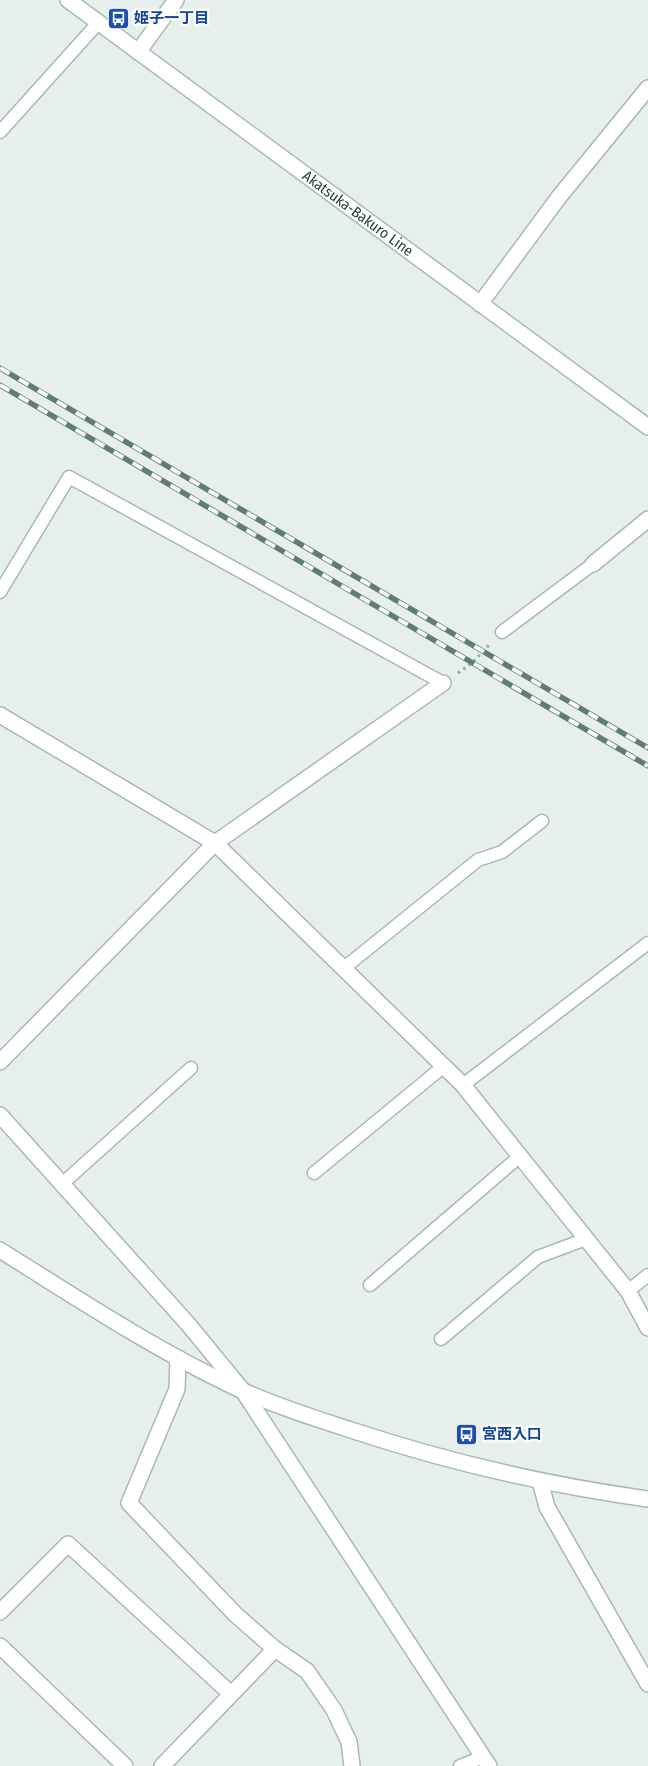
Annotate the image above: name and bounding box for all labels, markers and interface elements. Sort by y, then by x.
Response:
bus stop icon: 姫子一丁目 [106,6,130,30]
place label: 姫子一丁目 [134,9,209,27]
street label: Akatsuka-Bakuro Line [299,167,417,260]
bus stop icon: 宮西入口 [454,1422,478,1446]
place label: 宮西入口 [482,1425,542,1443]

